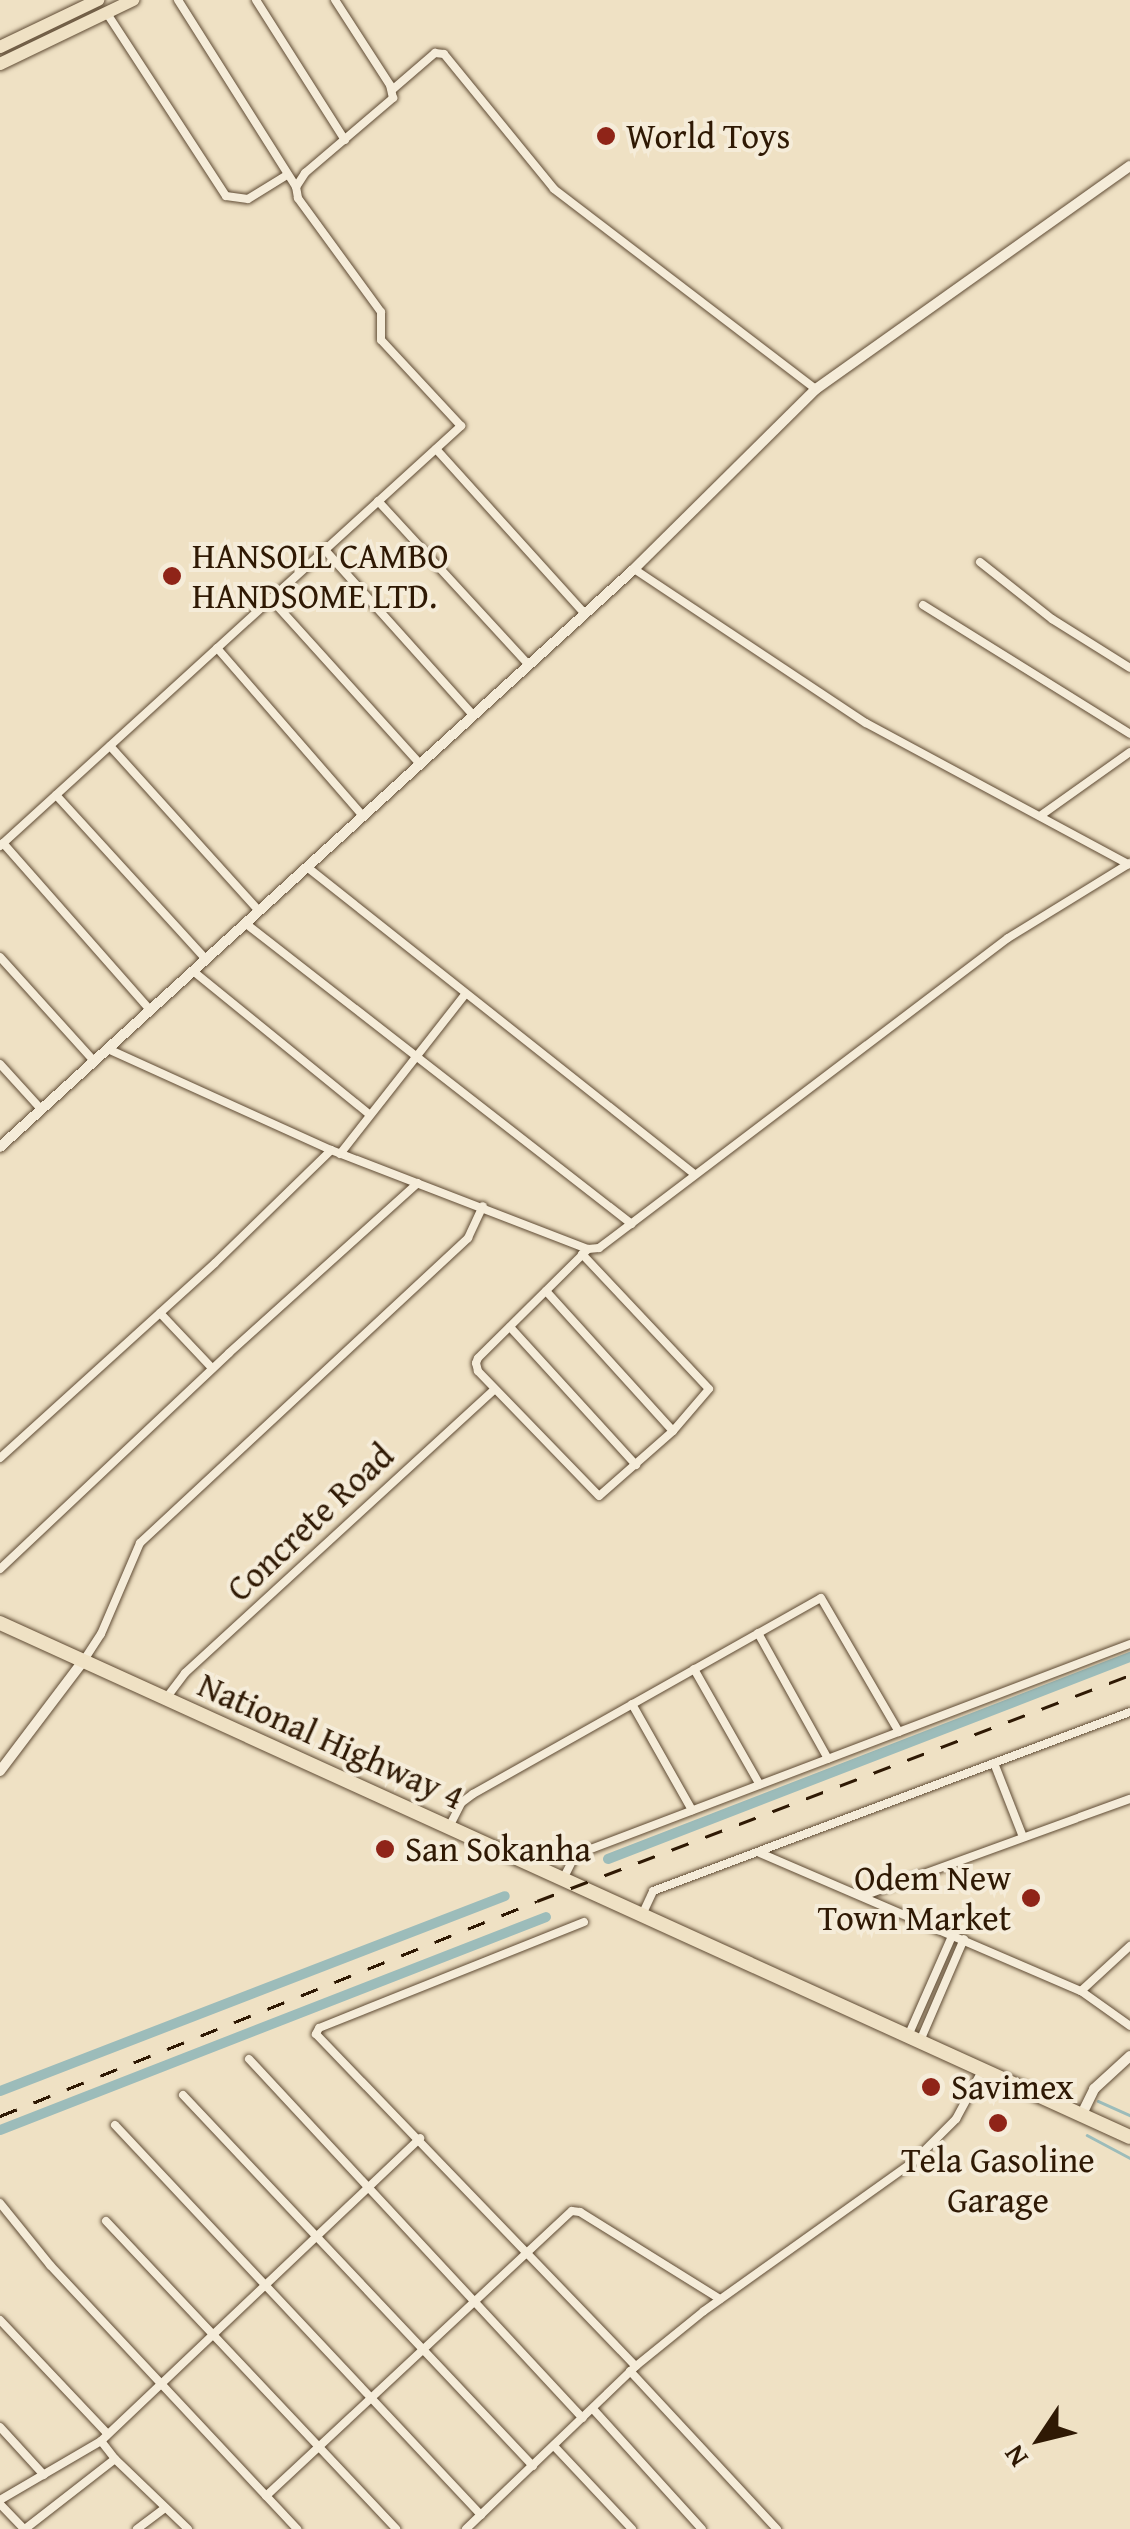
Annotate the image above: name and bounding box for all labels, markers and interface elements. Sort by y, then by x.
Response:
place label: World Toys [626,115,790,157]
marker: World Toys [595,125,617,147]
place label: HANSOLL CAMBO HANDSOME LTD. [192,535,449,617]
marker: HANSOLL CAMBO HANDSOME LTD. [161,565,183,587]
street label: Concrete Road [218,1434,402,1610]
street label: National Highway 4 [192,1664,470,1818]
place label: San Sokanha [405,1828,591,1870]
marker: San Sokanha [374,1838,396,1860]
place label: Odem New Town Market [818,1857,1011,1939]
marker: Odem New Town Market [1020,1887,1042,1909]
place label: Savimex [951,2066,1074,2108]
marker: Savimex [920,2076,942,2098]
marker: Tela Gasoline Garage [987,2112,1009,2134]
place label: Tela Gasoline Garage [901,2139,1095,2221]
north arrow [990,2389,1090,2489]
text: N [993,2437,1037,2476]

